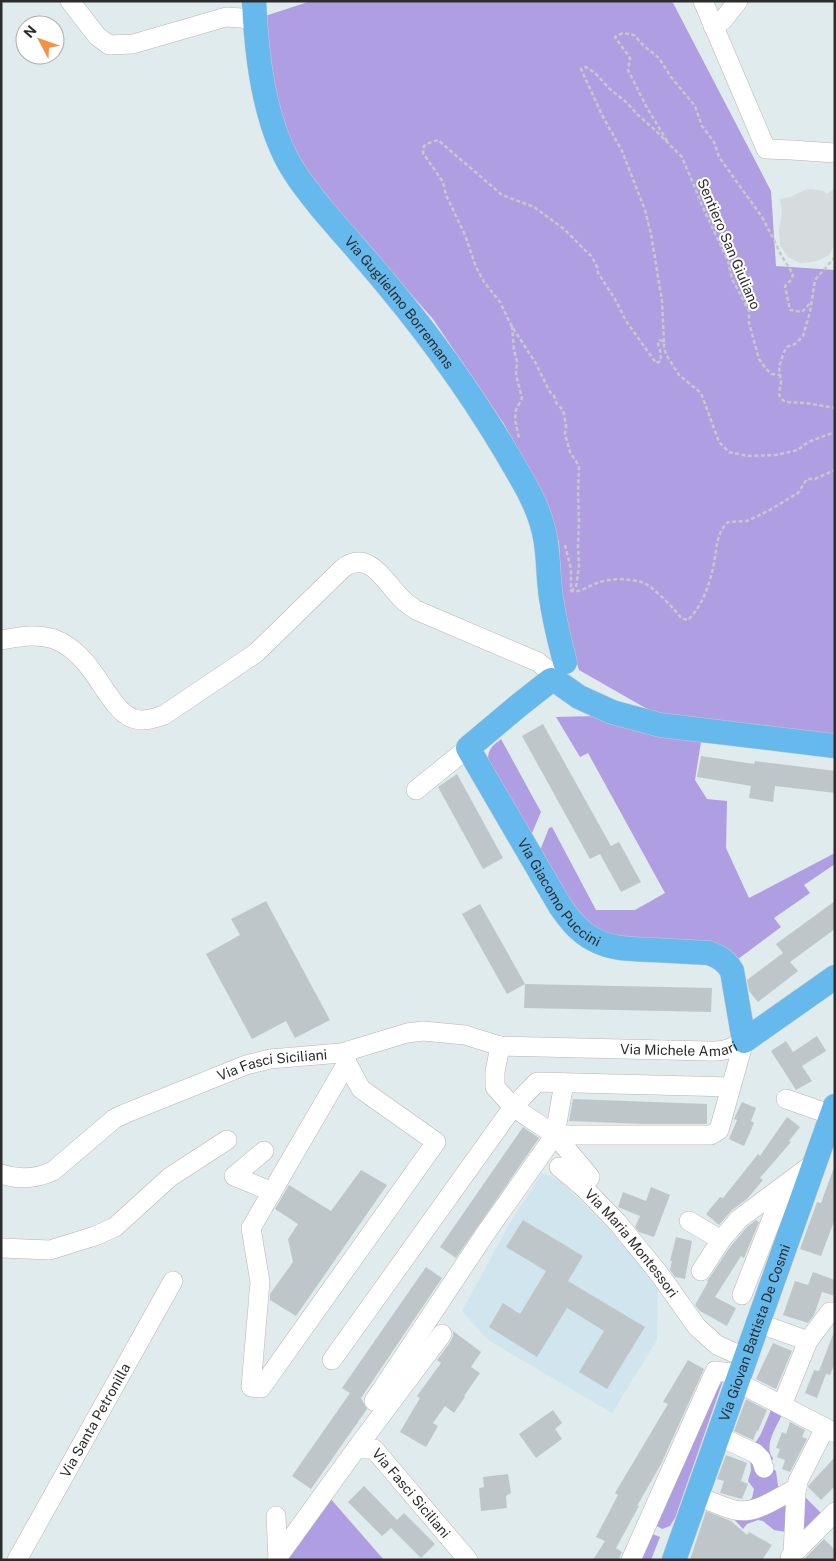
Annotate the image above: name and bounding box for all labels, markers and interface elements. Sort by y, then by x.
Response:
north arrow [15,15,65,65]
text: N [21,22,40,41]
street label: Sentiero San Giuliano [694,176,764,312]
street label: Via Guglielmo Borremans [341,233,457,372]
street label: Via Giacomo Puccini [514,835,603,950]
street label: Via Michele Amari [620,1038,740,1059]
street label: Via Fasci Siciliani [215,1046,328,1084]
street label: Via Maria Montessori [582,1186,681,1300]
street label: Via Giovan Battista De Cosmi [716,1242,793,1424]
street label: Via Santa Petronilla [57,1360,133,1480]
street label: Via Fasci Siciliani [369,1445,454,1541]

